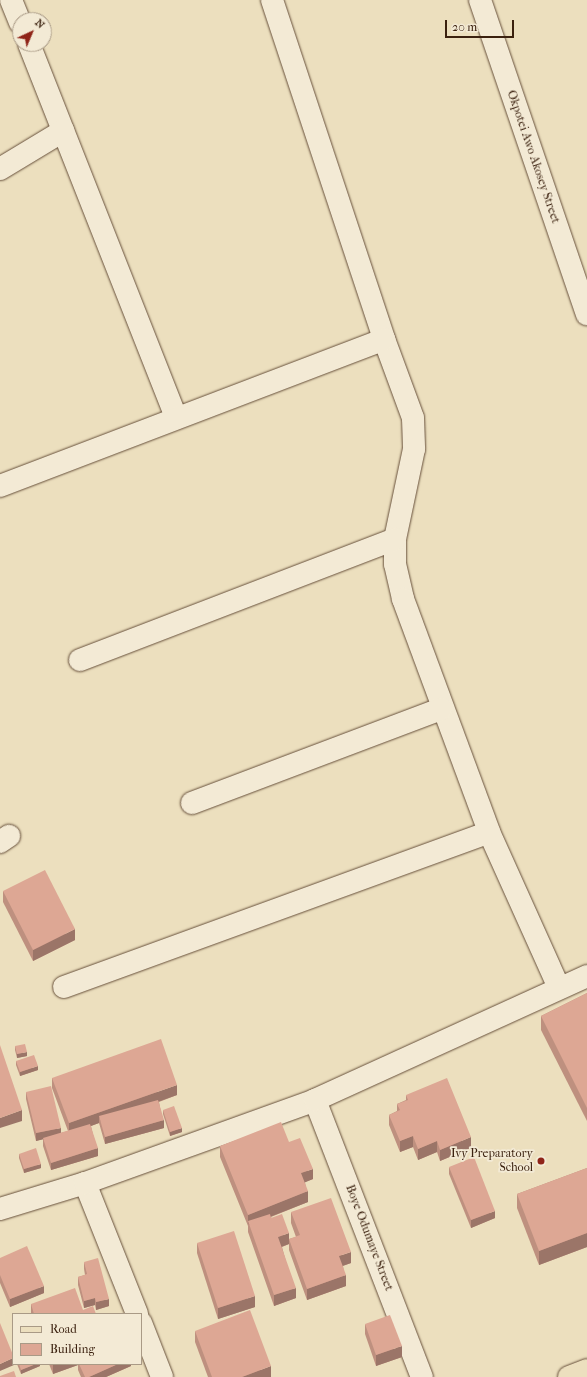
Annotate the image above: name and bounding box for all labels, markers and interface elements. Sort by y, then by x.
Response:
north arrow [12,12,52,52]
scale bar [447,12,516,38]
text: N [32,16,48,31]
text: 20 m [452,20,477,34]
street label: Okpotei Awo Akosey Street [503,89,563,225]
place label: Ivy Preparatory School [451,1147,533,1175]
marker: Ivy Preparatory School [536,1156,546,1166]
street label: Boye Odumaye Street [342,1183,396,1293]
legend [12,1313,142,1365]
text: Road [50,1322,77,1336]
text: Building [50,1342,95,1356]

